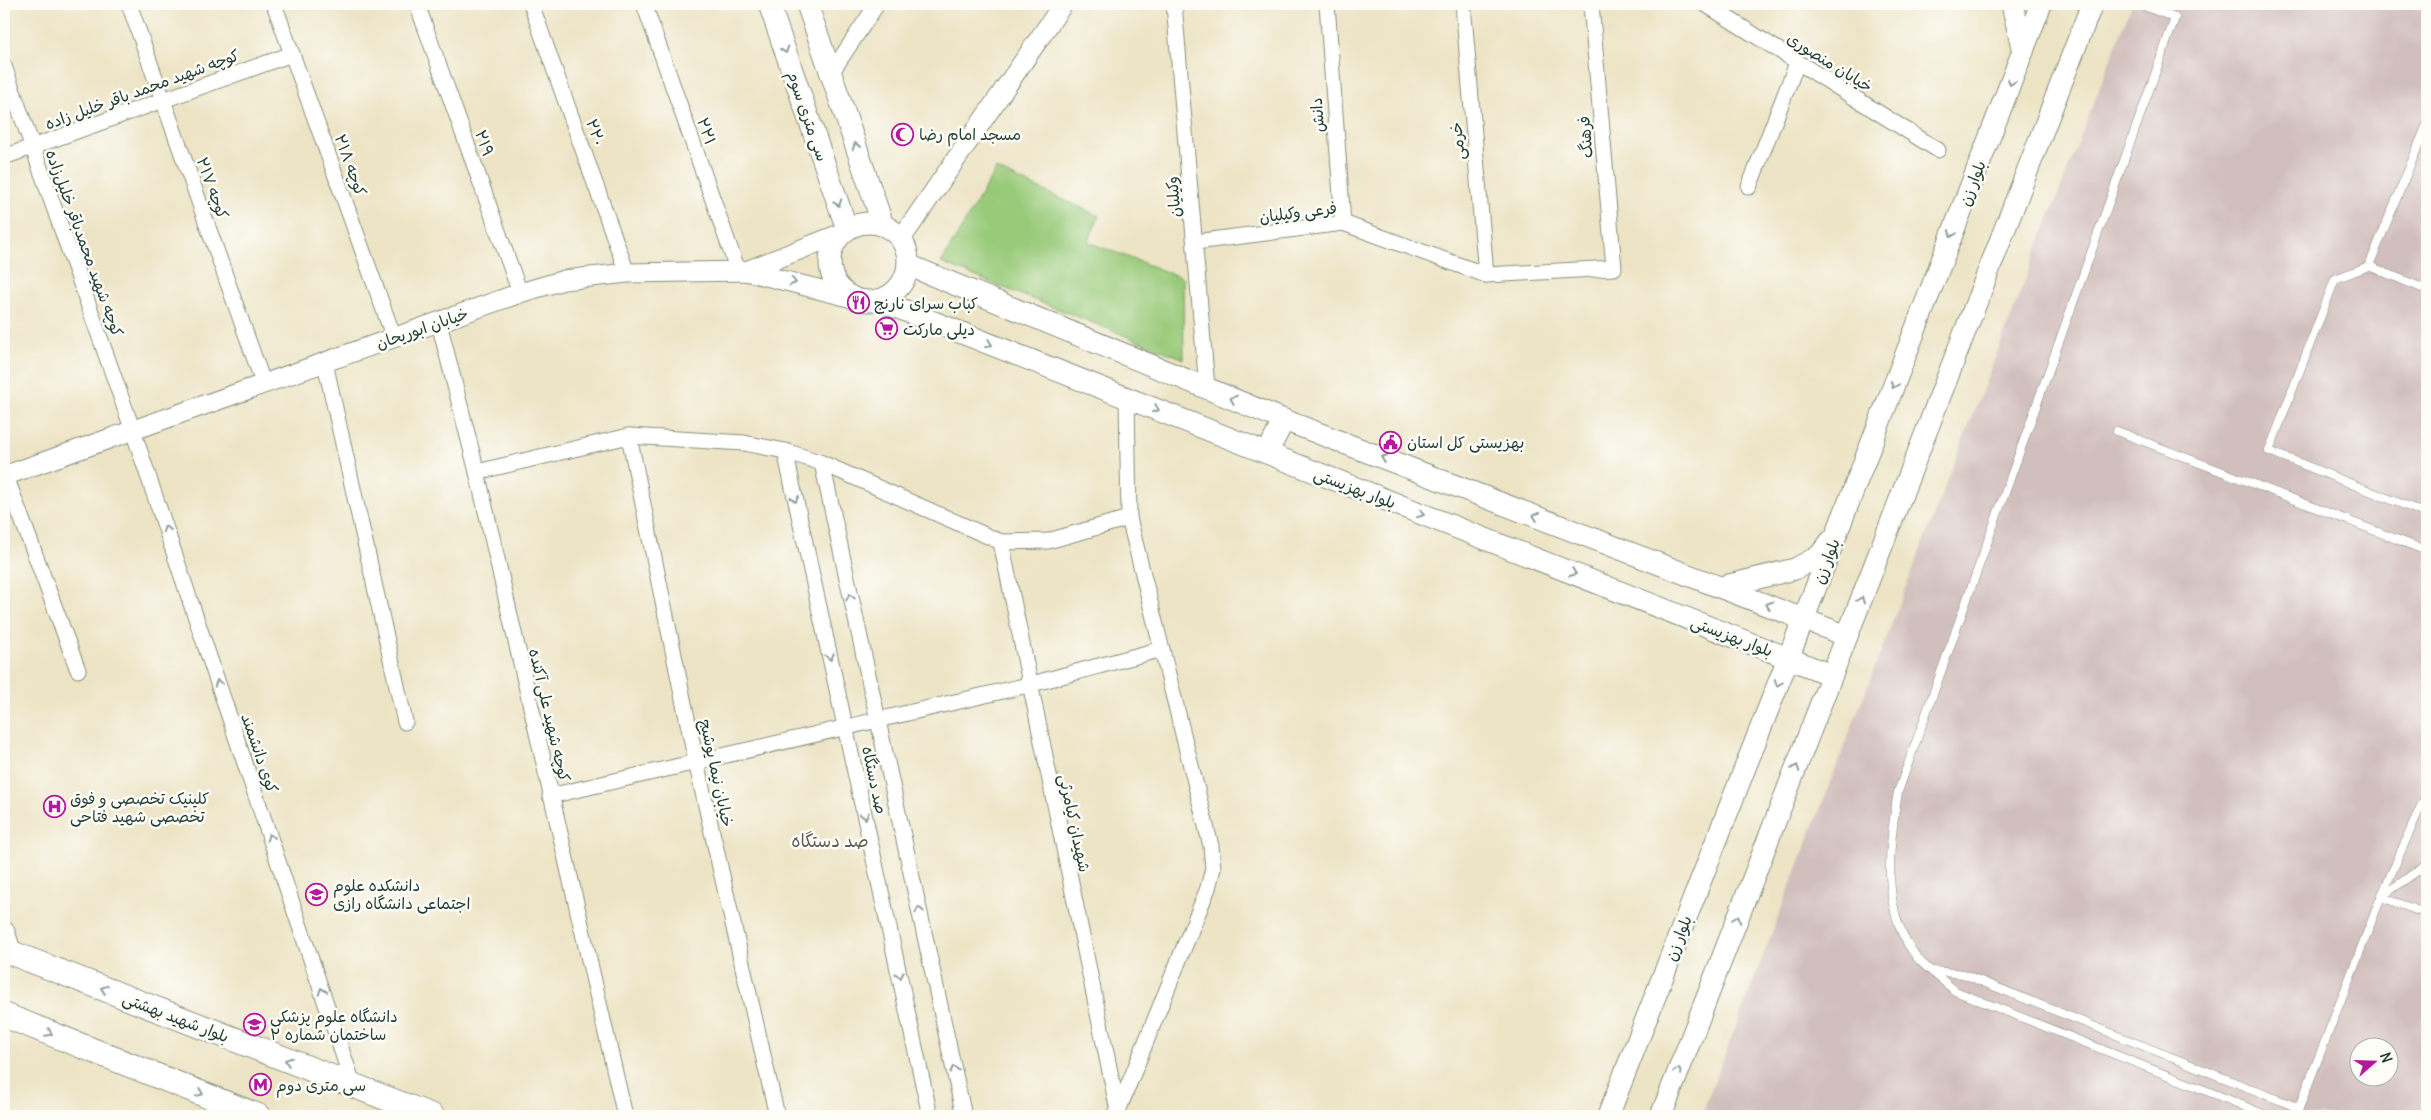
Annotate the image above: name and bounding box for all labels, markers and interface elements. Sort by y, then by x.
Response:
street label: خیابان منصوری [1783,28,1876,97]
street label: کوچه شهید محمد باقر خلیل زاده [42,44,242,134]
one-way arrow [779,45,789,54]
street label: سی متری سوم [780,68,833,165]
one-way arrow [2007,77,2017,86]
street label: دانش [1306,97,1328,133]
street label: ۲۲۱ [693,115,721,147]
street label: فرهنگ [1573,115,1597,159]
street label: ۲۲۰ [582,116,610,148]
street label: خرمی [1445,121,1470,161]
mosque icon: مسجد امام رضا [891,122,915,146]
place label: مسجد امام رضا [919,124,1021,147]
street label: ۲۱۹ [471,127,499,159]
street label: کوچه ۲۱۸ [330,131,371,199]
one-way arrow [852,142,862,150]
street label: کوچه شهید محمدباقر خلیل‌زاده [41,147,128,340]
street label: کوچه ۲۱۷ [192,154,233,222]
street label: بلوار زن [1954,157,1991,209]
street label: وکیلیان [1161,176,1185,218]
street label: فرعی وکیلیان [1258,197,1338,228]
one-way arrow [832,199,842,207]
one-way arrow [1948,229,1958,237]
one-way arrow [789,276,798,287]
restaurant icon: کباب سرای نارنج [846,291,870,315]
place label: کباب سرای نارنج [874,293,978,314]
street label: خیابان ابوریحان [373,303,471,354]
supermarket icon: دیلی مارکت [875,317,899,341]
place label: دیلی مارکت [903,319,975,340]
one-way arrow [984,337,993,348]
one-way arrow [1890,380,1900,389]
one-way arrow [1229,394,1238,405]
one-way arrow [1151,403,1160,414]
public building icon: بهزیستی کل استان [1379,430,1403,454]
place label: بهزیستی کل استان [1407,432,1524,453]
one-way arrow [1380,454,1389,464]
street label: بلوار بهزیستی [1311,463,1399,514]
one-way arrow [789,494,800,503]
one-way arrow [1417,508,1425,518]
one-way arrow [1532,512,1541,522]
one-way arrow [162,525,172,533]
street label: بلوار زن [1808,535,1845,587]
one-way arrow [1568,567,1577,578]
one-way arrow [846,593,856,602]
one-way arrow [1855,596,1865,605]
one-way arrow [1766,601,1774,611]
street label: بلوار بهزیستی [1688,611,1776,662]
street label: کوچه شهید علی آکنده [524,646,575,784]
one-way arrow [824,653,835,662]
one-way arrow [1773,678,1784,687]
one-way arrow [214,679,224,687]
street label: کوی دانشمند [236,710,283,796]
street label: خیابان نیما یوشیج [695,717,738,829]
street label: صد دستگاه [858,744,892,816]
one-way arrow [1790,764,1800,773]
street label: شهیدان کیامرثی [1054,772,1095,874]
place label: کلینیک تخصصی و فوق تخصصی شهید فتاحی [70,788,209,827]
hospital icon: کلینیک تخصصی و فوق تخصصی شهید فتاحی [42,795,66,819]
one-way arrow [859,812,870,820]
district label: صد دستگاه [791,829,869,852]
one-way arrow [266,833,276,841]
place label: دانشکده علوم اجتماعی دانشگاه رازی [333,875,471,914]
school or university icon: دانشکده علوم اجتماعی دانشگاه رازی [305,882,329,906]
one-way arrow [914,905,925,914]
street label: بلوار زن [1660,912,1697,964]
one-way arrow [1731,915,1741,924]
one-way arrow [894,970,904,979]
one-way arrow [100,985,109,996]
one-way arrow [318,987,328,995]
street label: بلوار شهید بهشتی [120,988,232,1047]
place label: دانشگاه علوم پزشکی ساختمان شماره ۲ [270,1006,398,1044]
school or university icon: دانشگاه علوم پزشکی ساختمان شماره ۲ [242,1013,266,1037]
one-way arrow [44,1027,53,1038]
north arrow [2348,1038,2398,1088]
text: N [2376,1050,2396,1065]
one-way arrow [284,1057,293,1067]
one-way arrow [949,1064,960,1073]
one-way arrow [1672,1067,1683,1076]
metro station icon: سی متری دوم [248,1073,272,1097]
place label: سی متری دوم [276,1075,366,1098]
one-way arrow [195,1087,204,1098]

